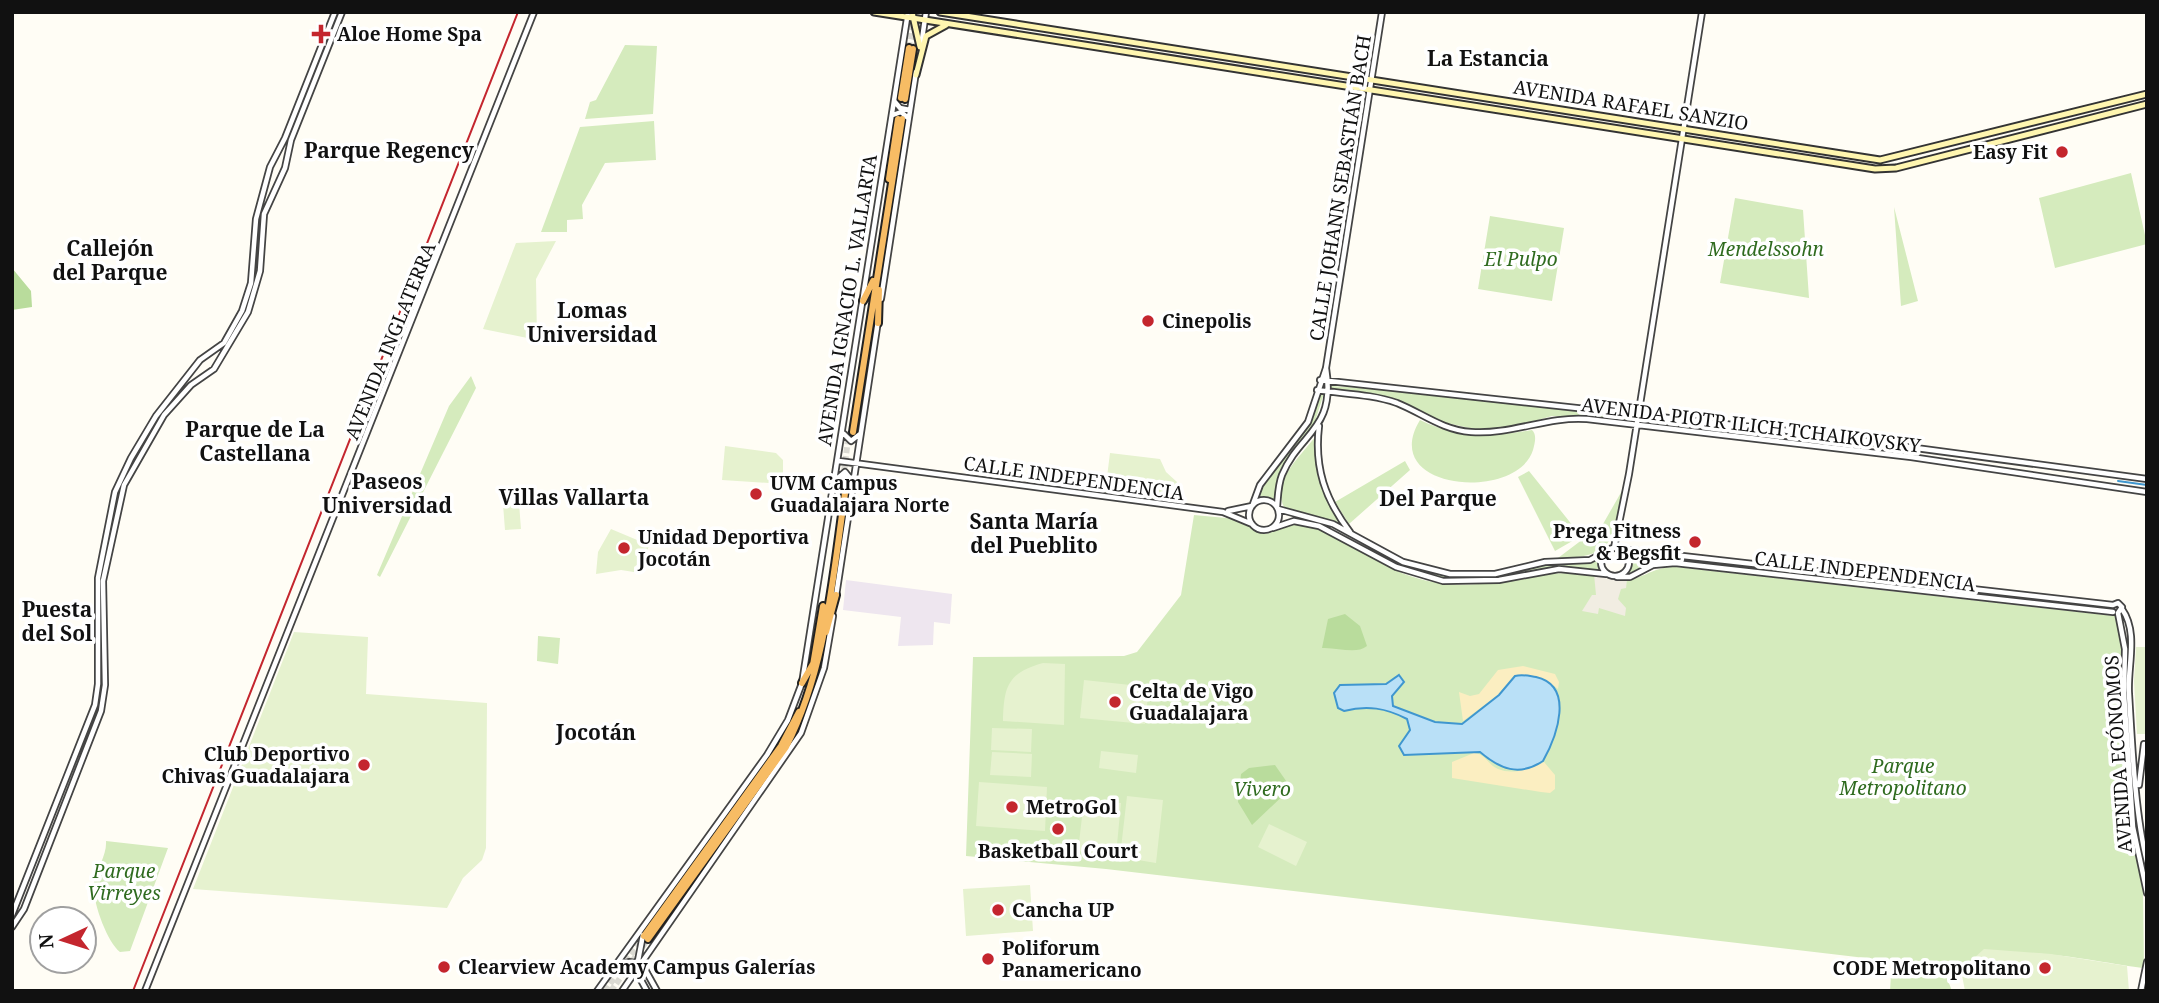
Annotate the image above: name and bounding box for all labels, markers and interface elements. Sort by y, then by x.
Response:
place label: Aloe Home Spa [337,21,482,47]
marker: Aloe Home Spa [311,24,331,44]
street label: CALLE JOHANN SEBASTIÁN BACH [1303,33,1377,343]
district label: La Estancia [1427,44,1549,72]
street label: AVENIDA RAFAEL SANZIO [1512,74,1750,136]
district label: Parque Regency [304,136,475,164]
place label: Easy Fit [1973,139,2048,165]
marker: Easy Fit [2054,144,2070,160]
street label: AVENIDA IGNACIO L. VALLARTA [811,152,883,448]
district label: Callejón del Parque [52,234,168,286]
park label: Mendelssohn [1707,236,1825,262]
street label: AVENIDA INGLATERRA [338,238,442,444]
park label: El Pulpo [1483,246,1558,272]
district label: Lomas Universidad [527,296,657,348]
place label: Cinepolis [1162,308,1251,334]
marker: Cinepolis [1140,313,1156,329]
street label: AVENIDA PIOTR ILICH TCHAIKOVSKY [1580,391,1922,459]
district label: Parque de La Castellana [185,415,325,467]
street label: CALLE INDEPENDENCIA [962,450,1187,506]
district label: Paseos Universidad [322,467,452,519]
place label: UVM Campus Guadalajara Norte [770,470,950,518]
district label: Villas Vallarta [499,483,649,511]
district label: Del Parque [1379,484,1497,512]
marker: UVM Campus Guadalajara Norte [748,486,764,502]
district label: Santa María del Pueblito [970,507,1098,559]
place label: Prega Fitness & Begsfit [1553,518,1681,566]
place label: Unidad Deportiva Jocotán [637,524,809,572]
marker: Prega Fitness & Begsfit [1687,534,1703,550]
marker: Unidad Deportiva Jocotán [616,540,632,556]
street label: CALLE INDEPENDENCIA [1753,545,1978,598]
district label: Puesta del Sol [22,595,93,647]
street label: AVENIDA ECÓNOMOS [2098,654,2138,854]
place label: Celta de Vigo Guadalajara [1129,678,1254,726]
marker: Celta de Vigo Guadalajara [1107,694,1123,710]
district label: Jocotán [555,718,636,746]
place label: Club Deportivo Chivas Guadalajara [162,741,350,789]
park label: Parque Metropolitano [1838,753,1967,801]
marker: Club Deportivo Chivas Guadalajara [356,757,372,773]
park label: Vivero [1233,776,1291,802]
place label: MetroGol [1026,794,1118,820]
marker: MetroGol [1004,799,1020,815]
marker: Basketball Court [1050,821,1066,837]
place label: Basketball Court [978,838,1138,864]
park label: Parque Virreyes [87,858,161,906]
place label: Cancha UP [1012,897,1114,923]
marker: Cancha UP [990,902,1006,918]
north arrow [28,905,98,975]
text: N [33,933,60,950]
place label: Poliforum Panamericano [1002,935,1142,983]
marker: Poliforum Panamericano [980,951,996,967]
place label: Clearview Academy Campus Galerías [458,954,815,980]
place label: CODE Metropolitano [1832,955,2031,981]
marker: Clearview Academy Campus Galerías [436,959,452,975]
marker: CODE Metropolitano [2037,960,2053,976]

